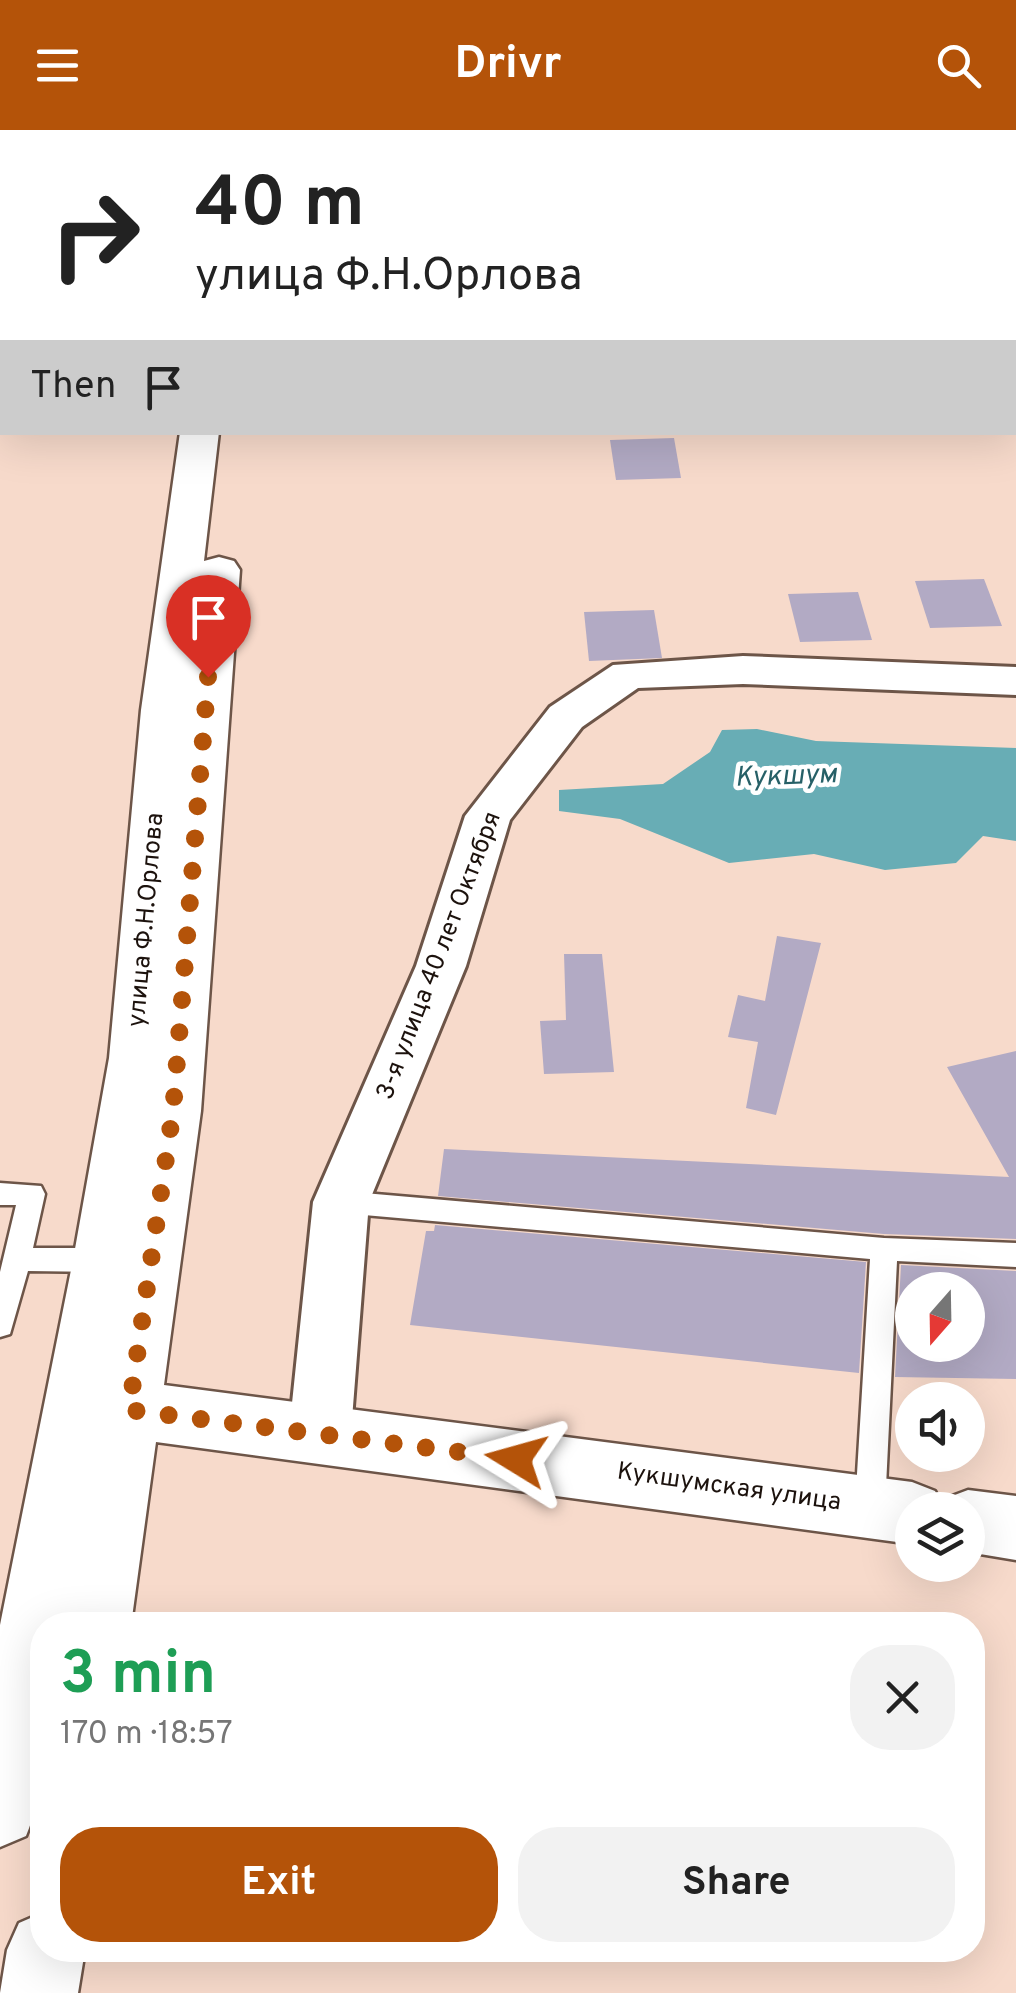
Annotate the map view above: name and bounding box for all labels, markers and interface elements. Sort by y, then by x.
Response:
text: Drivr [454,37,562,94]
icon: menu [30,38,85,93]
icon: search [931,38,986,93]
text: 40 m [195,162,365,251]
icon: right [30,170,160,300]
text: улица Ф.Н.Орлова [195,249,582,306]
icon: arrive [136,360,191,415]
text: Then [30,363,116,412]
pin [166,575,251,678]
icon: arrive [181,590,236,645]
water label: Кукшум [734,757,839,797]
street label: 3-я улица 40 лет Октября [370,807,510,1105]
street label: улица Ф.Н.Орлова [122,811,172,1029]
north arrow [895,1272,985,1362]
map controls [895,1272,985,1582]
button: sound [895,1382,985,1472]
position arrow [464,1407,568,1511]
street label: Кукшумская улица [615,1456,843,1520]
button: layers [895,1492,985,1582]
text: 3 min [60,1639,216,1715]
button: close [850,1645,955,1750]
text: 170 m · 18:57 [60,1715,233,1755]
button: Exit [60,1827,498,1942]
button: Share [518,1827,955,1942]

